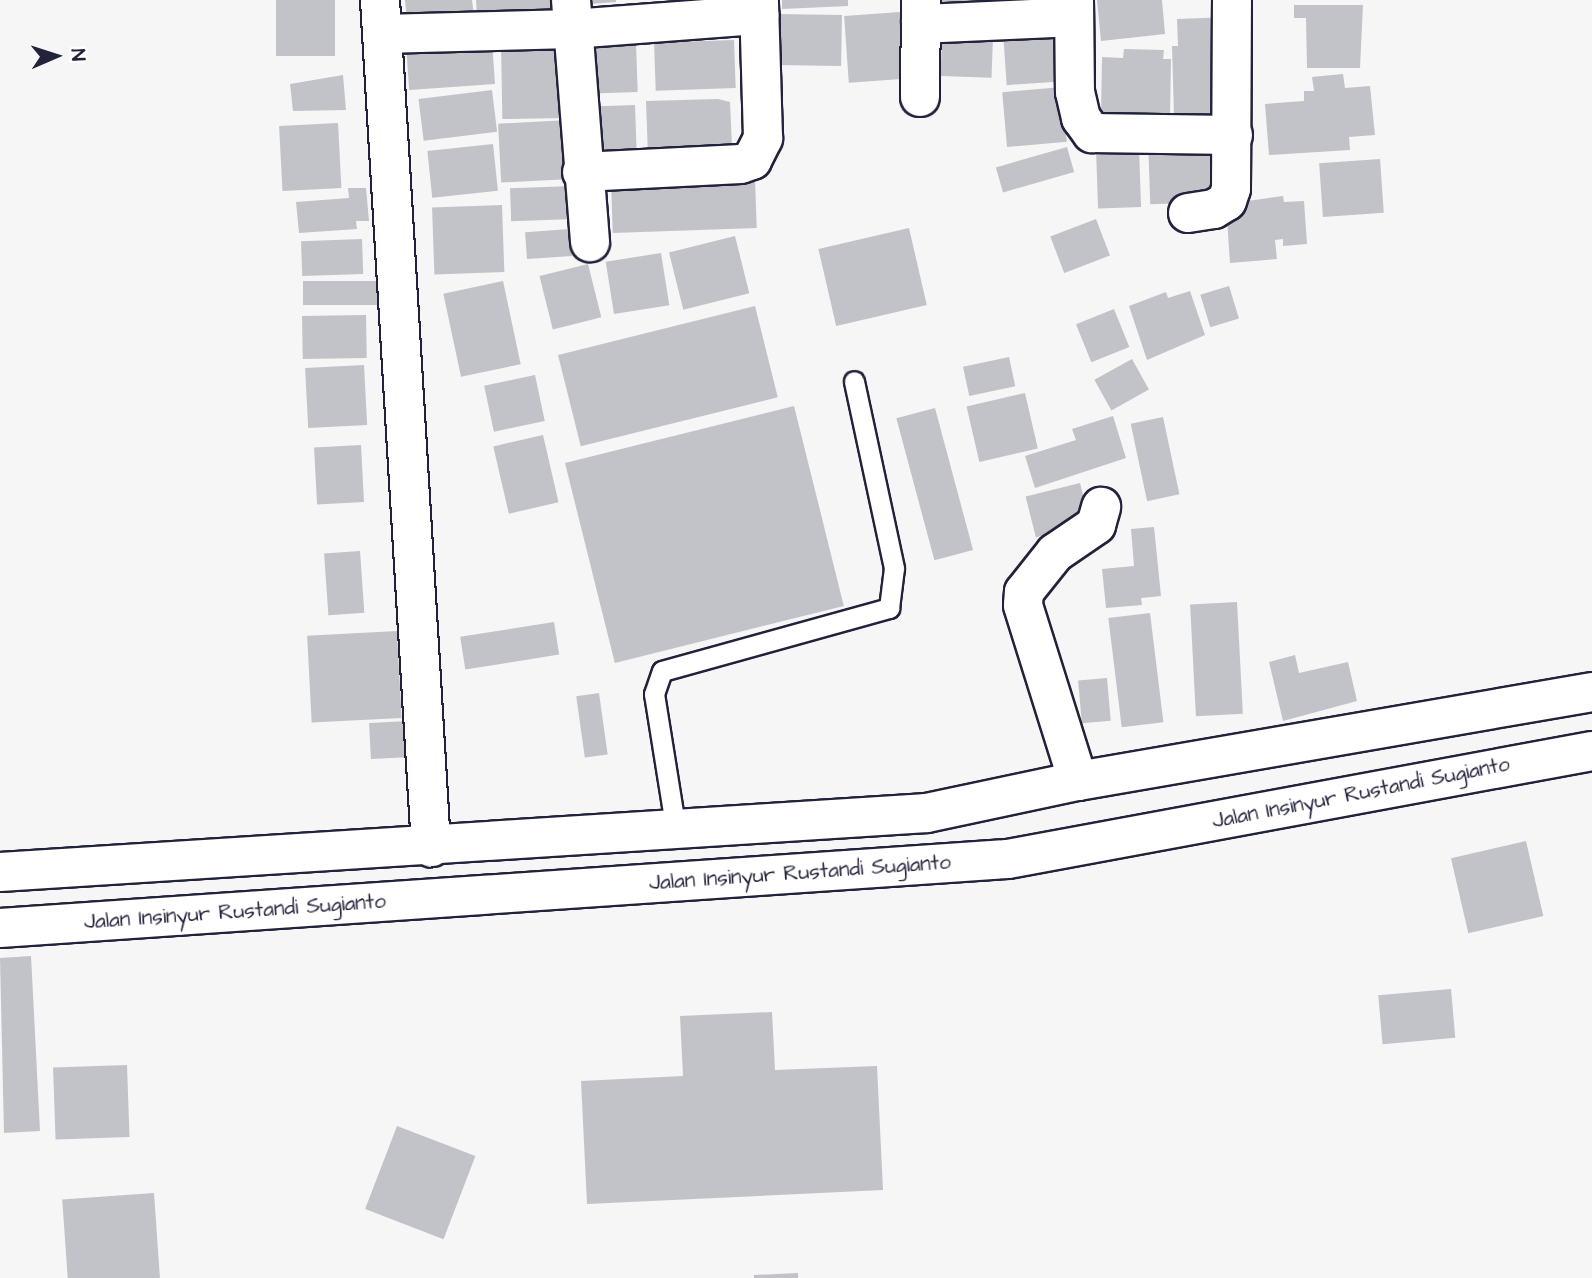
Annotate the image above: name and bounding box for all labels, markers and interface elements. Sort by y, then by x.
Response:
north arrow [21,21,91,91]
text: N [64,48,91,62]
street label: Jalan Insinyur Rustandi Sugianto [1210,752,1512,834]
street label: Jalan Insinyur Rustandi Sugianto [648,850,952,896]
street label: Jalan Insinyur Rustandi Sugianto [83,889,387,935]

